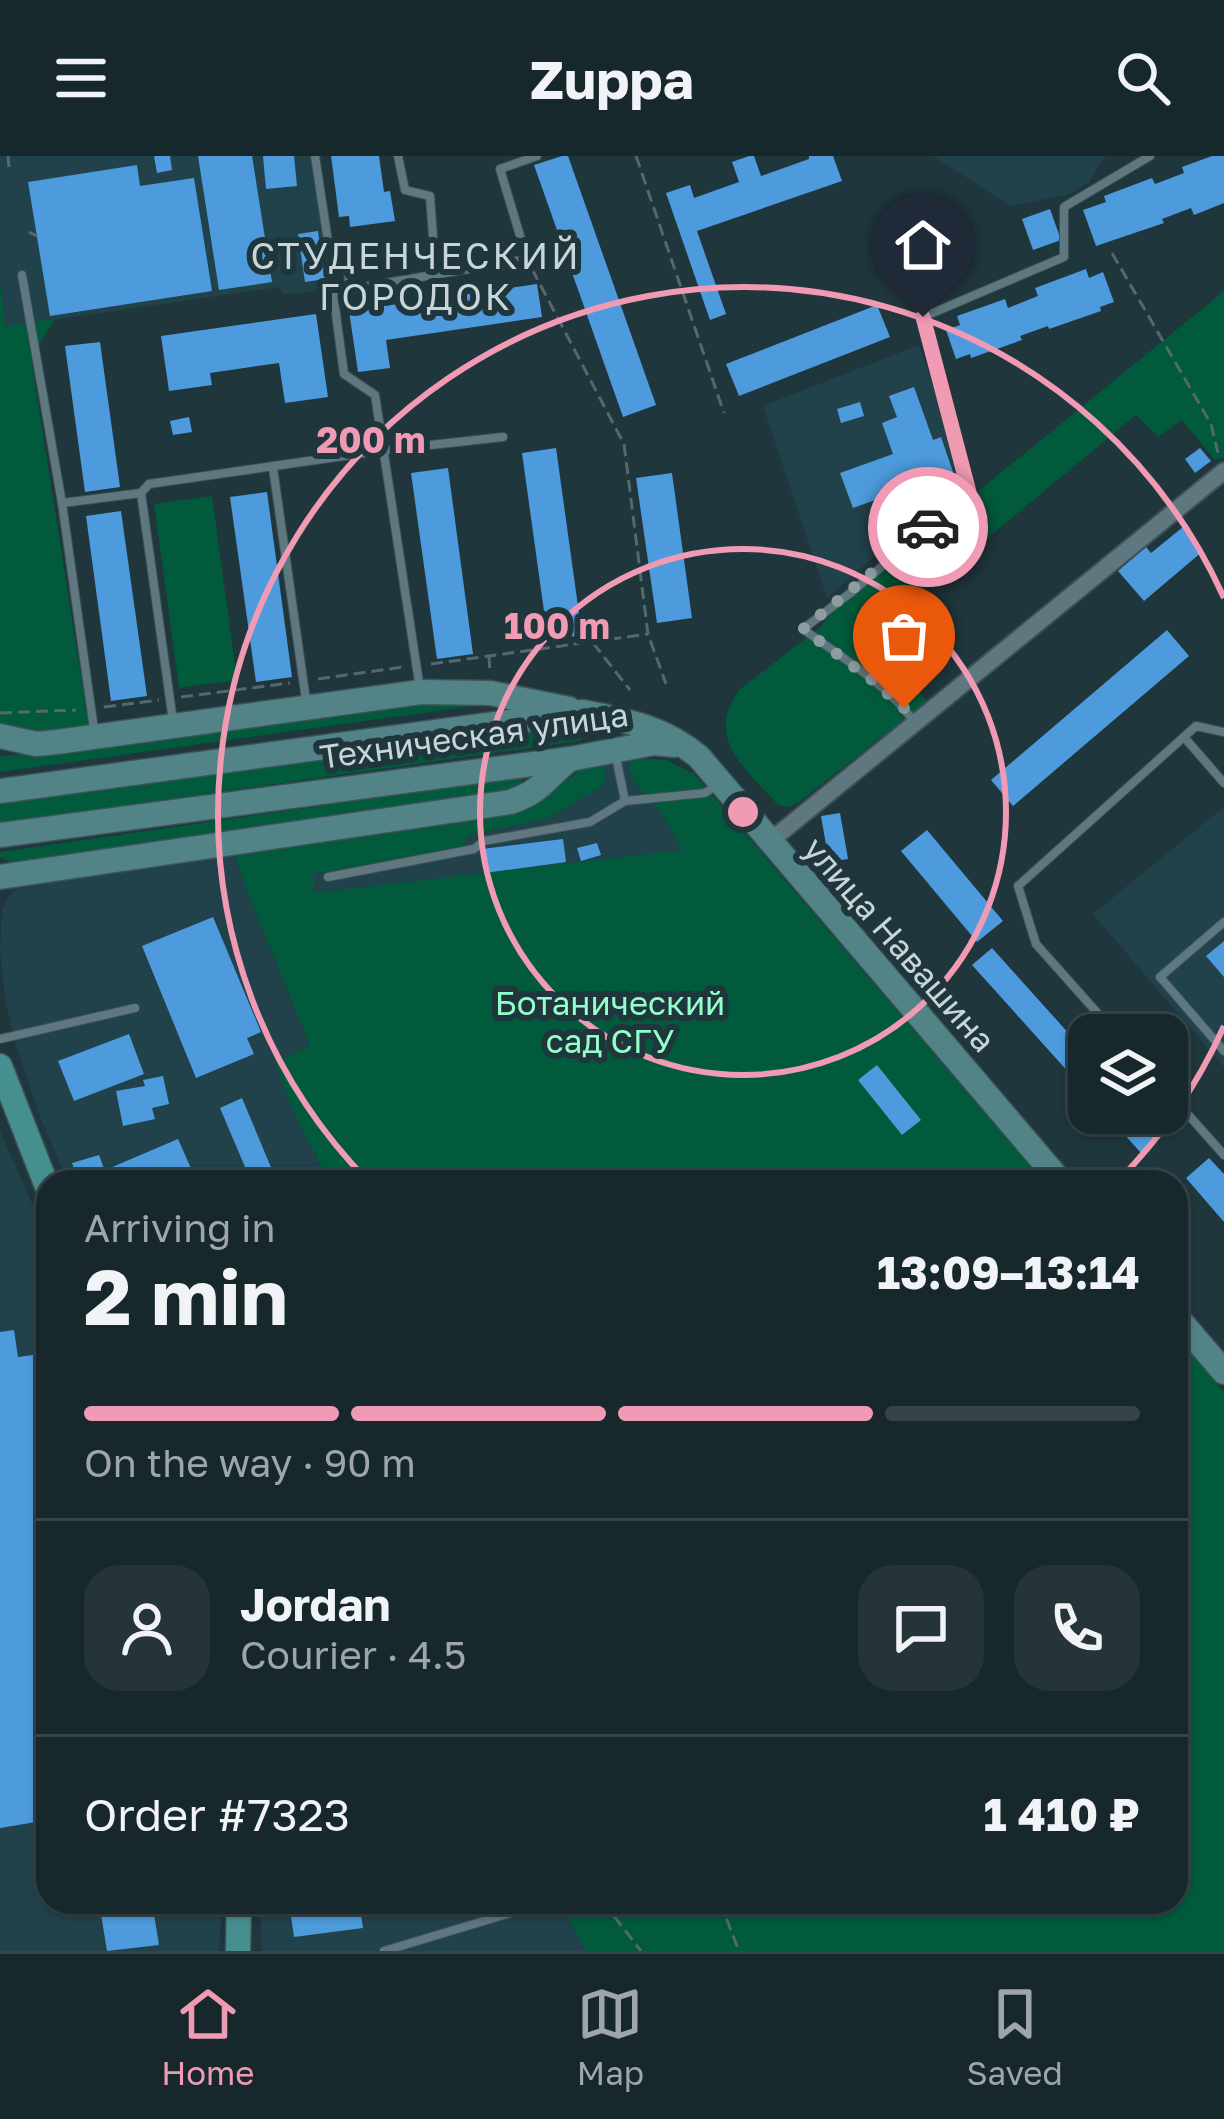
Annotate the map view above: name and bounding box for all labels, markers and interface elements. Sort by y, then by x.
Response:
icon: menu [48,45,114,111]
icon: search [1110,45,1176,111]
text: Zuppa [530,46,694,111]
pin [872,194,974,317]
icon: home [890,212,956,278]
district label: СТУДЕНЧЕСКИЙ ГОРОДОК [250,234,582,318]
text: 200 m [316,418,426,461]
courier [868,467,988,587]
icon: car [895,494,961,560]
pin [853,585,955,708]
icon: bag [871,603,937,669]
text: 100 m [504,604,610,647]
street label: Техническая улица [317,694,631,776]
centre of rings [722,791,764,833]
street label: улица Навашина [796,829,1004,1059]
park label: Ботанический сад СГУ [495,983,725,1060]
map controls [1068,1014,1188,1134]
button: layers [1068,1014,1188,1134]
text: Arriving in [84,1204,275,1251]
text: 13:09–13:14 [877,1245,1140,1299]
text: 2 min [84,1249,288,1342]
text: On the way · 90 m [84,1439,416,1486]
button: person [84,1565,210,1691]
button: chat [858,1565,984,1691]
button: phone [1014,1565,1140,1691]
text: Jordan [240,1577,391,1631]
text: Courier · 4.5 [240,1631,466,1678]
text: Order #7323 [84,1787,350,1841]
text: 1 410 ₽ [983,1787,1140,1841]
tab: Home [161,1981,254,2092]
tab: Map [577,1981,644,2092]
tab: Saved [966,1981,1063,2092]

